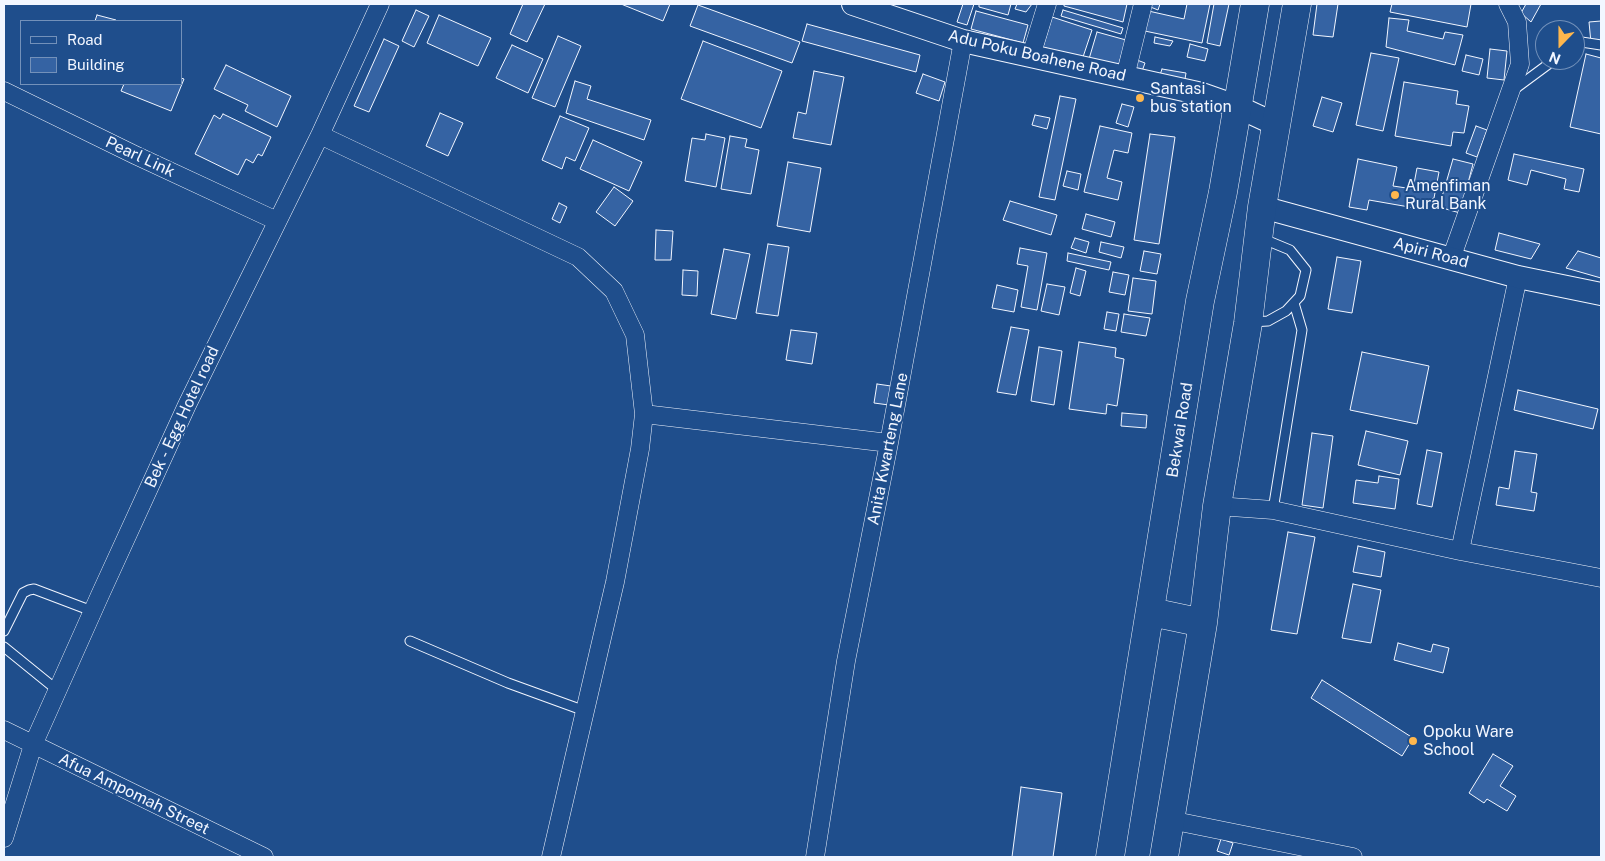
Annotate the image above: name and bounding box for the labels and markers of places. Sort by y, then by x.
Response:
place label: Santasi bus station [1150,79,1232,117]
marker: Santasi bus station [1134,92,1146,104]
place label: Amenfiman Rural Bank [1405,176,1490,214]
marker: Amenfiman Rural Bank [1389,189,1401,201]
place label: Opoku Ware School [1423,722,1514,760]
marker: Opoku Ware School [1407,735,1419,747]

